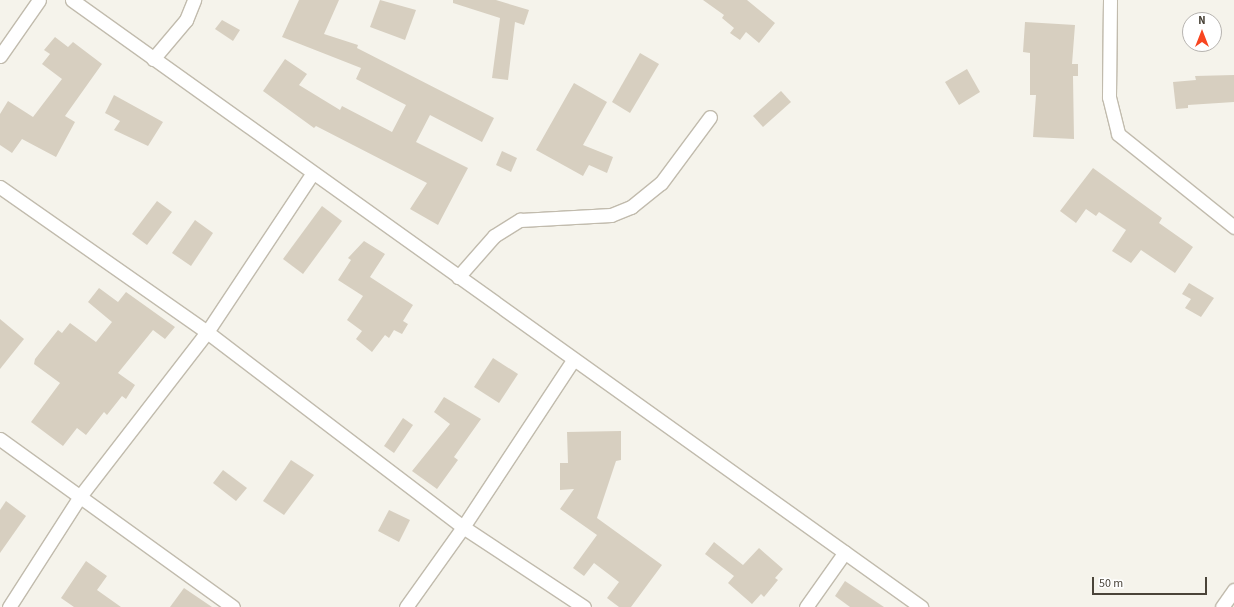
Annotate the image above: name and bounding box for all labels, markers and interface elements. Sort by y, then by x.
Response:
north arrow [1182,12,1222,52]
text: N [1198,13,1206,28]
scale bar [1094,569,1209,595]
text: 50 m [1099,575,1123,592]

